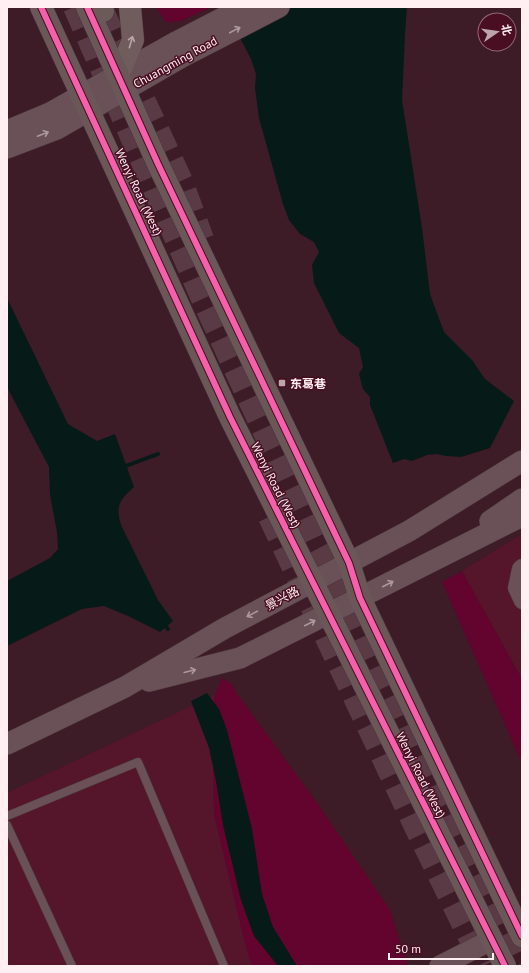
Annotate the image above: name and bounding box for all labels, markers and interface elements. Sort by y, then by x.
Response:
north arrow [477,12,517,52]
text: 北 [499,23,515,37]
one-way arrow [229,25,241,33]
street label: Chuangming Road [131,33,219,91]
one-way arrow [128,36,135,49]
one-way arrow [37,130,49,138]
street label: Wenyi Road (West) [112,146,166,238]
place label: 东葛巷 [290,376,326,391]
marker: 东葛巷 [277,378,287,388]
street label: Wenyi Road (West) [248,440,304,530]
one-way arrow [382,580,394,587]
street label: 景兴路 [263,583,301,613]
one-way arrow [247,611,259,618]
one-way arrow [304,619,316,626]
one-way arrow [183,667,196,674]
street label: Wenyi Road (West) [393,730,449,820]
scale bar [389,935,493,961]
text: 50 m [395,941,421,956]

